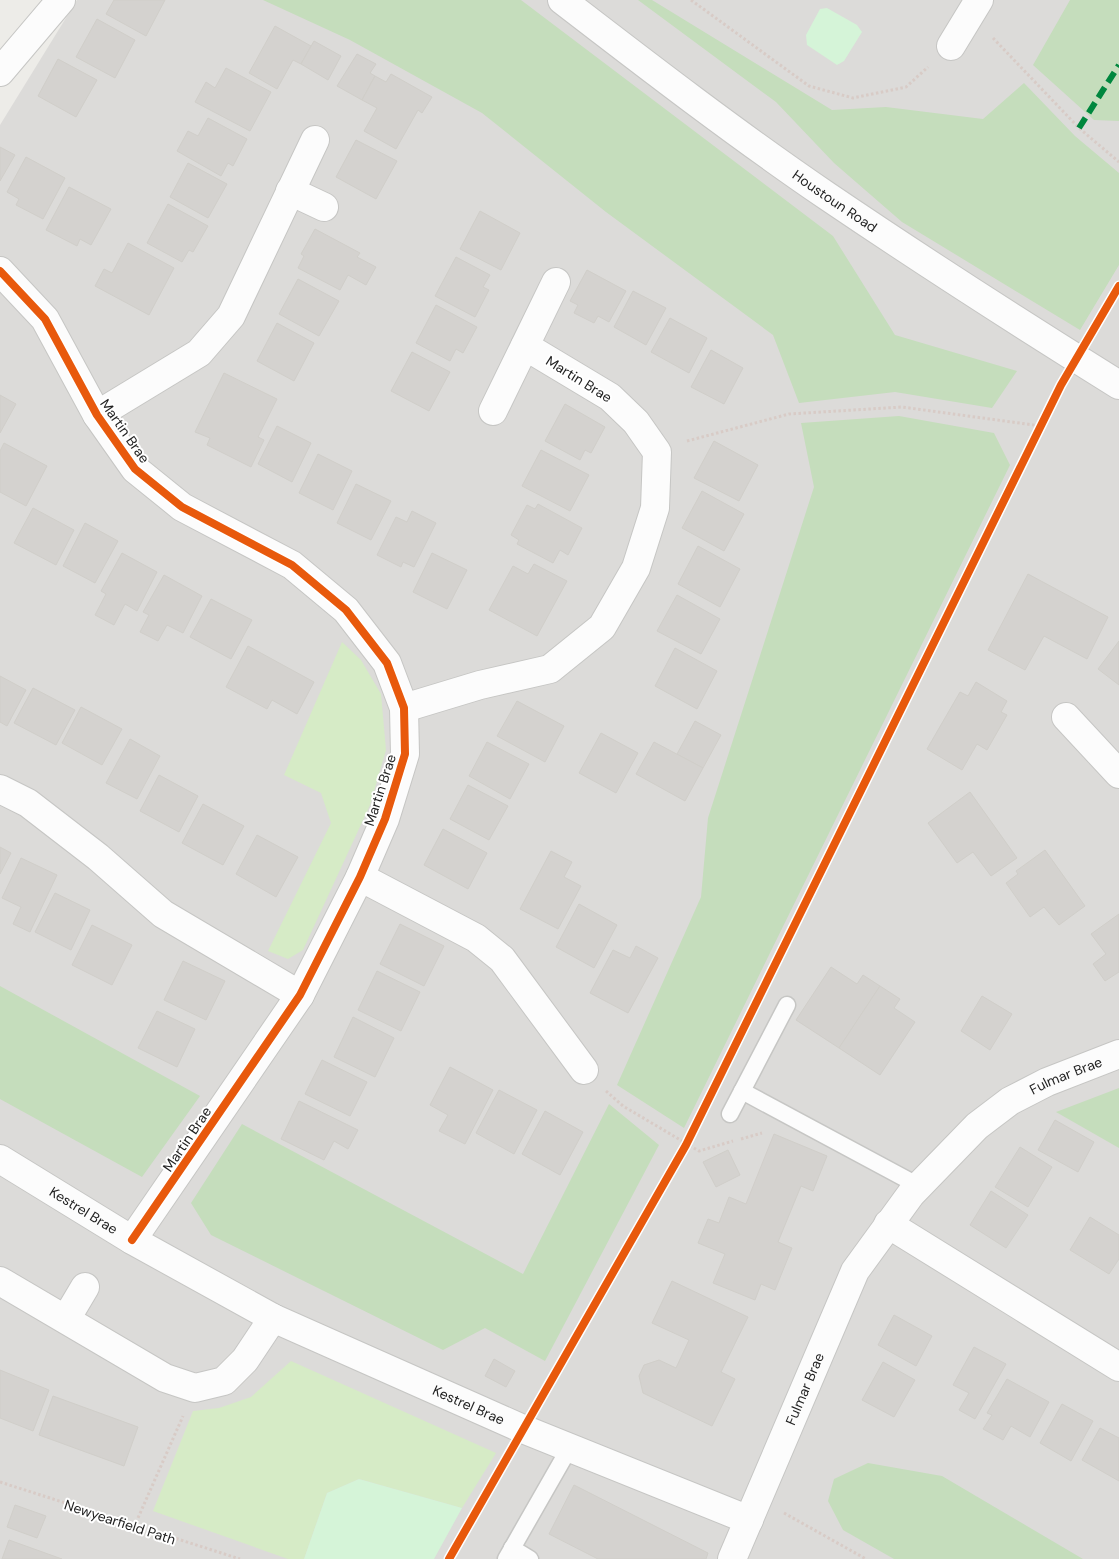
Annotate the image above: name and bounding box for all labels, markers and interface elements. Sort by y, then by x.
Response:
street label: Houstoun Road [789,166,881,236]
street label: Martin Brae [543,352,615,406]
street label: Martin Brae [96,395,154,467]
street label: Martin Brae [360,752,400,828]
street label: Fulmar Brae [1026,1052,1105,1098]
street label: Martin Brae [159,1103,215,1175]
street label: Kestrel Brae [46,1182,121,1238]
street label: Fulmar Brae [781,1350,828,1428]
street label: Kestrel Brae [430,1381,507,1429]
street label: Newyearfield Path [62,1495,178,1549]

